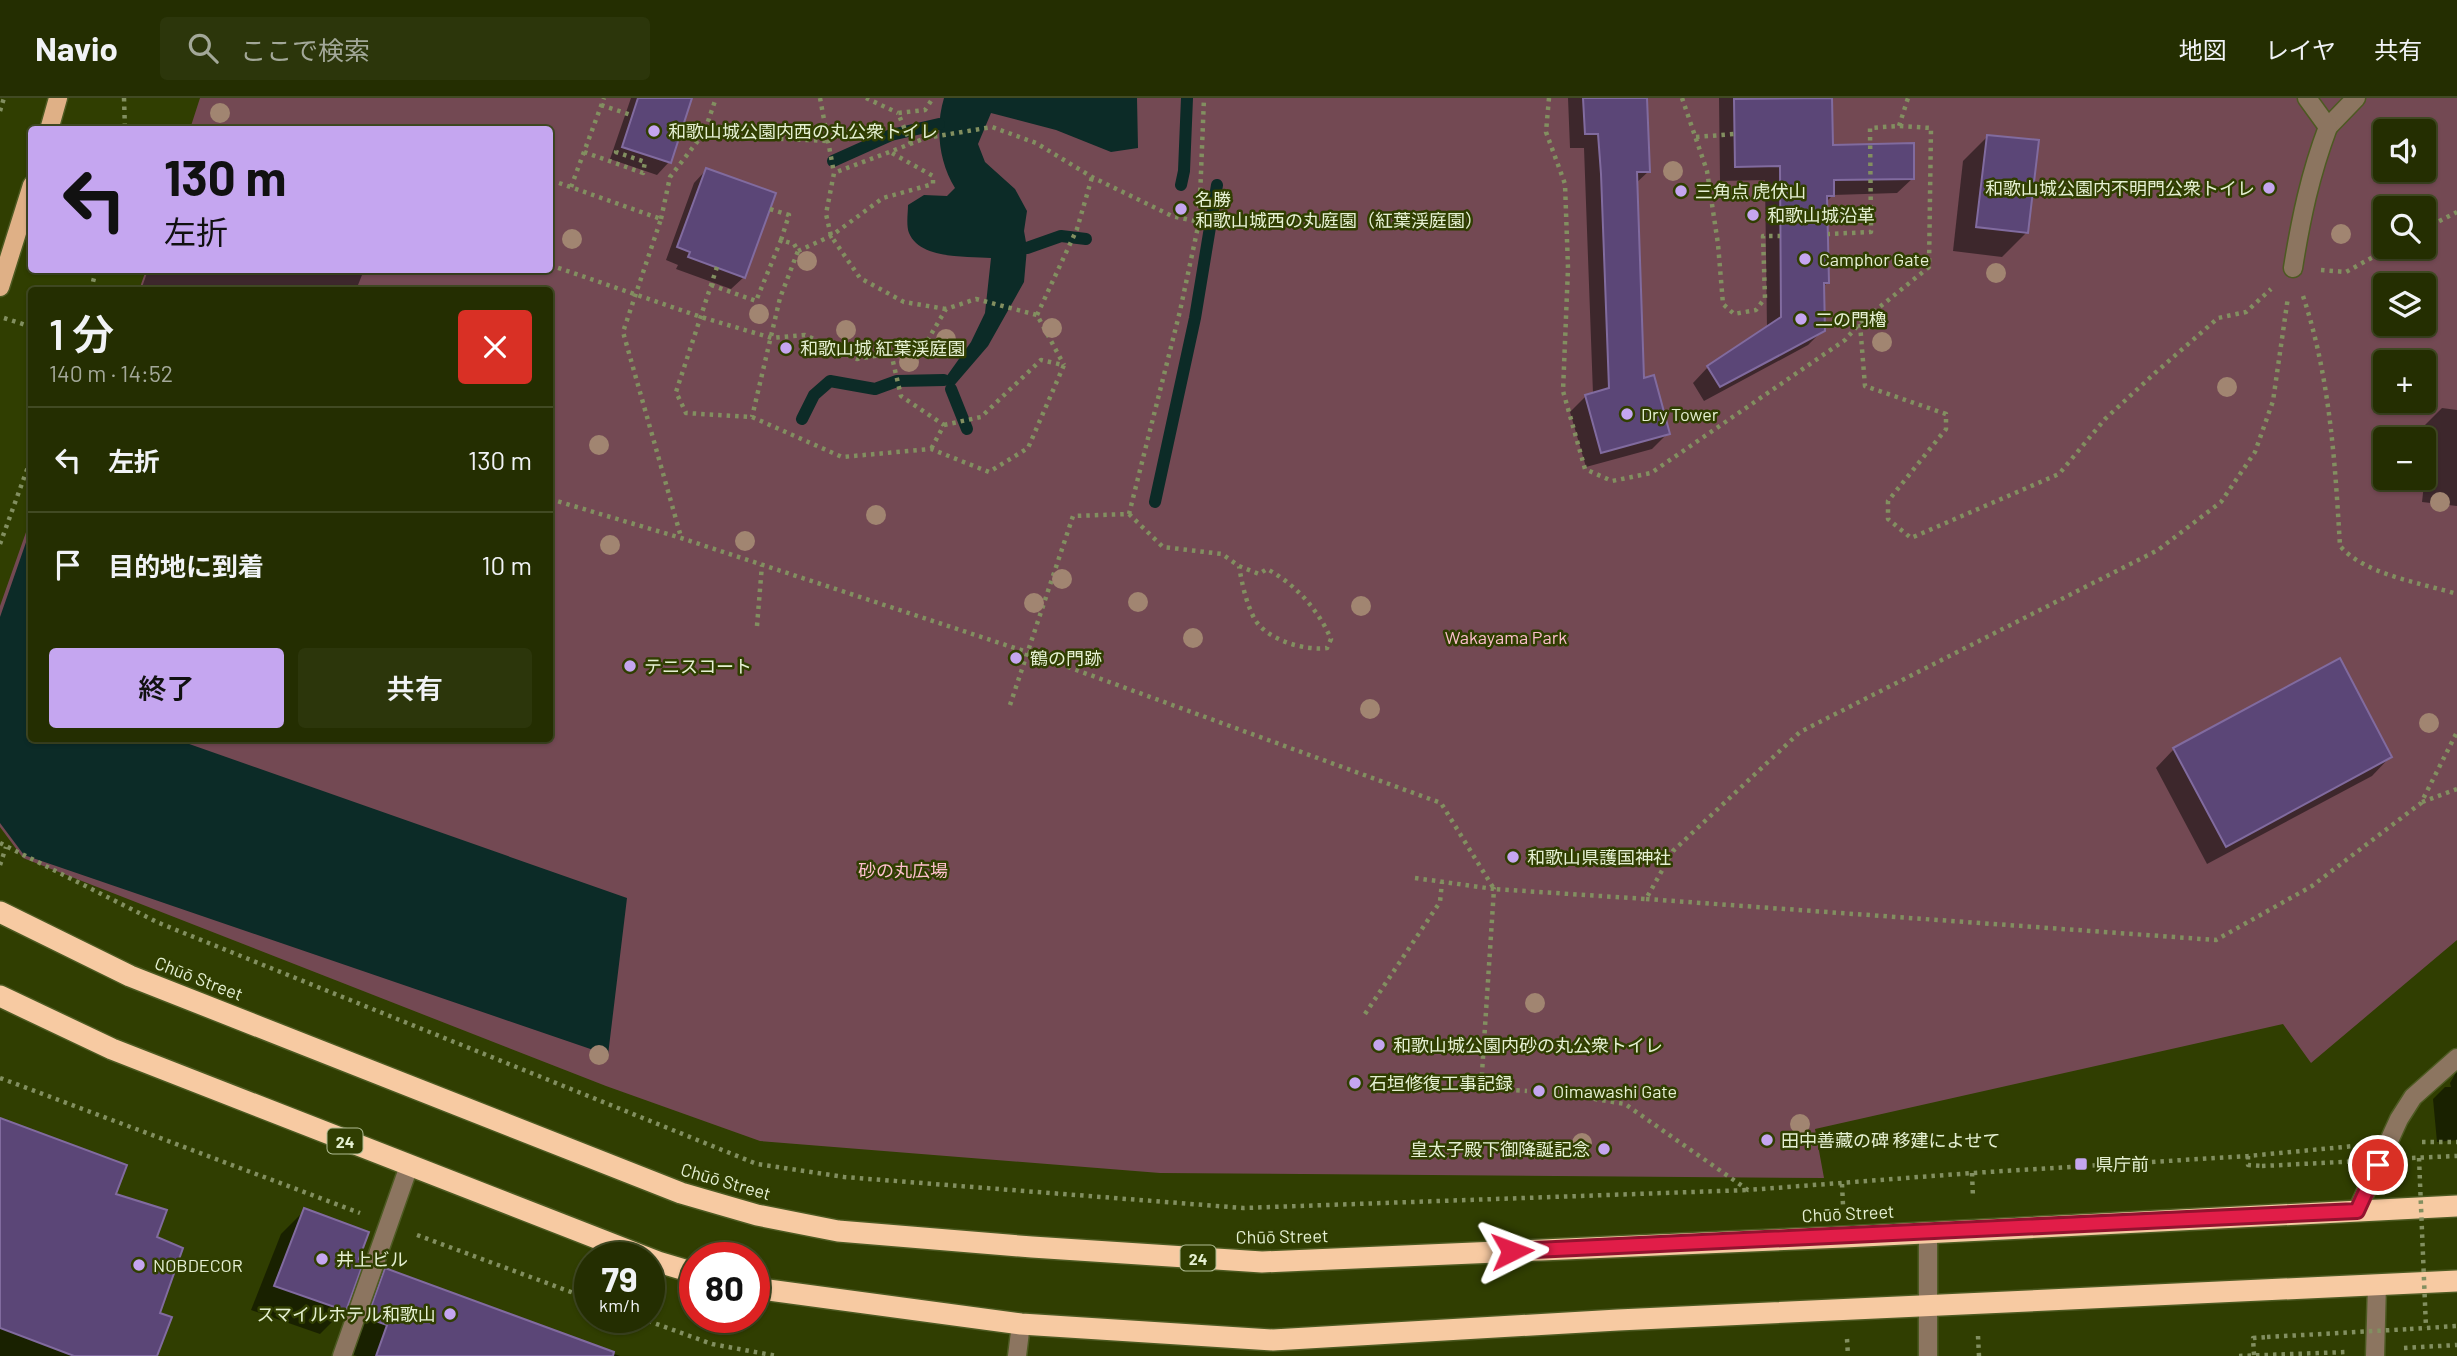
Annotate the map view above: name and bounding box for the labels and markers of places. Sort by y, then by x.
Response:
place label: 和歌山城公園内西の丸公衆トイレ [668,120,938,142]
marker: 和歌山城公園内西の丸公衆トイレ [646,123,662,139]
place label: 和歌山城公園内不明門公衆トイレ [1985,177,2255,199]
place label: 三角点 虎伏山 [1695,180,1807,202]
marker: 和歌山城公園内不明門公衆トイレ [2261,180,2277,196]
marker: 三角点 虎伏山 [1673,183,1689,199]
place label: 名勝 和歌山城西の丸庭園（紅葉渓庭園） [1195,188,1483,231]
marker: 名勝 和歌山城西の丸庭園（紅葉渓庭園） [1173,201,1189,217]
place label: 和歌山城沿革 [1767,204,1875,226]
marker: 和歌山城沿革 [1745,207,1761,223]
place label: Camphor Gate [1819,248,1929,270]
marker: Camphor Gate [1797,251,1813,267]
place label: 二の門櫓 [1815,308,1887,330]
marker: 二の門櫓 [1793,311,1809,327]
place label: 和歌山城 紅葉渓庭園 [800,337,966,359]
marker: 和歌山城 紅葉渓庭園 [778,340,794,356]
place label: Dry Tower [1641,403,1719,425]
marker: Dry Tower [1619,406,1635,422]
place label: 鶴の門跡 [1030,647,1102,669]
marker: 鶴の門跡 [1008,650,1024,666]
place label: テニスコート [644,655,752,677]
marker: テニスコート [622,658,638,674]
place label: 和歌山県護国神社 [1527,846,1671,868]
marker: 和歌山県護国神社 [1505,849,1521,865]
place label: 和歌山城公園内砂の丸公衆トイレ [1393,1034,1663,1056]
marker: 和歌山城公園内砂の丸公衆トイレ [1371,1037,1387,1053]
place label: 石垣修復工事記録 [1369,1072,1513,1094]
marker: 石垣修復工事記録 [1347,1075,1363,1091]
place label: Oimawashi Gate [1553,1080,1677,1102]
marker: Oimawashi Gate [1531,1083,1547,1099]
place label: 田中善藏の碑 移建によせて [1781,1129,2001,1151]
marker: 田中善藏の碑 移建によせて [1759,1132,1775,1148]
pin [2348,1135,2408,1195]
place label: 皇太子殿下御降誕記念 [1410,1138,1590,1160]
marker: 皇太子殿下御降誕記念 [1596,1141,1612,1157]
place label: 県庁前 [2095,1153,2149,1175]
marker: 県庁前 [2073,1156,2089,1172]
place label: 井上ビル [336,1248,408,1270]
marker: 井上ビル [314,1251,330,1267]
place label: NOBDECOR [153,1254,243,1276]
marker: NOBDECOR [131,1257,147,1273]
place label: スマイルホテル和歌山 [257,1303,436,1325]
marker: スマイルホテル和歌山 [442,1306,458,1322]

